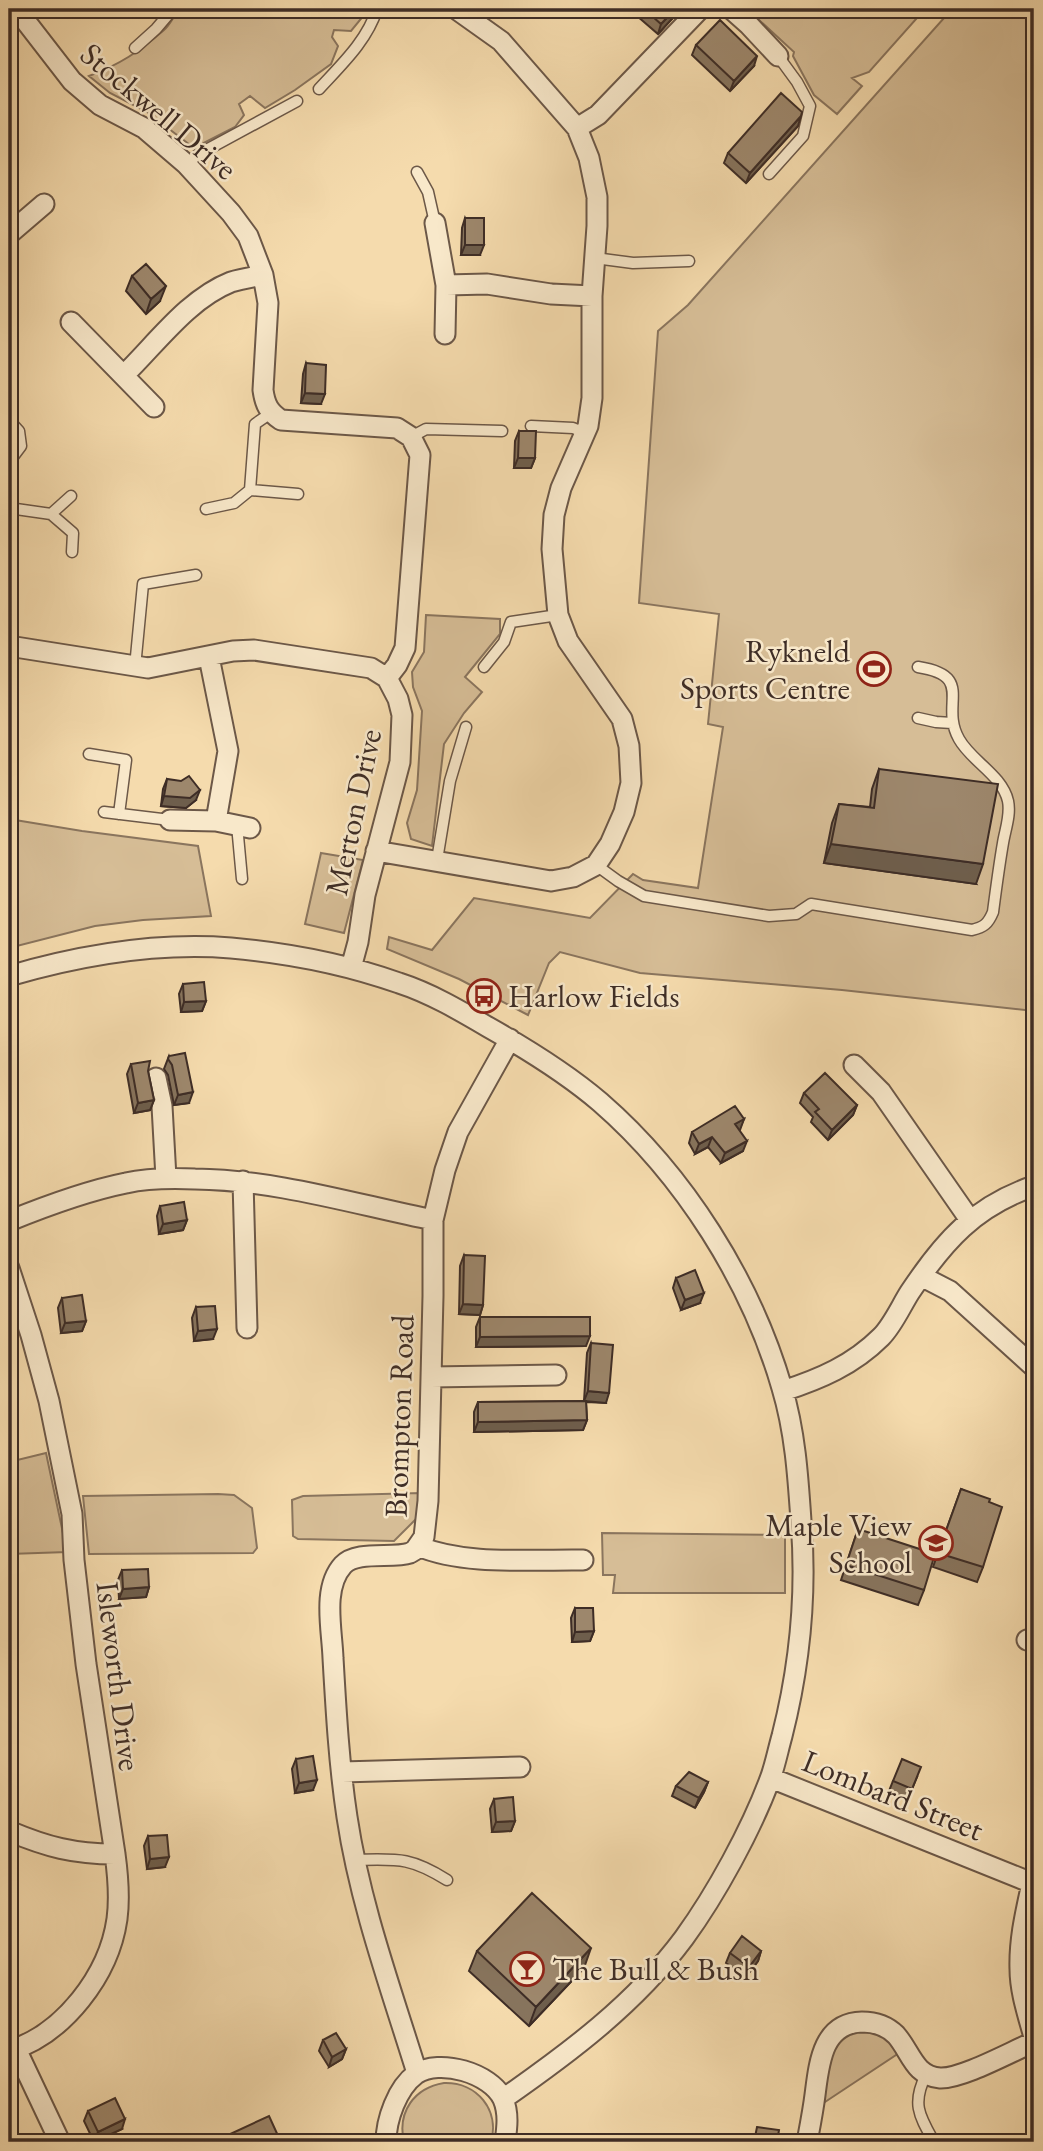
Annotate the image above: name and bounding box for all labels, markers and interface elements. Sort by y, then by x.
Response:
street label: Stockwell Drive [72,33,246,189]
place label: Rykneld Sports Centre [680,630,851,709]
sports icon: Rykneld Sports Centre [855,650,893,688]
street label: Merton Drive [315,725,391,899]
place label: Harlow Fields [508,975,680,1017]
bus stop icon: Harlow Fields [465,977,503,1015]
street label: Brompton Road [374,1313,424,1518]
place label: Maple View School [765,1504,913,1583]
school or university icon: Maple View School [917,1524,955,1562]
street label: Isleworth Drive [87,1579,151,1773]
street label: Lombard Street [796,1740,990,1850]
place label: The Bull & Bush [552,1948,759,1990]
bar icon: The Bull & Bush [508,1950,546,1988]

